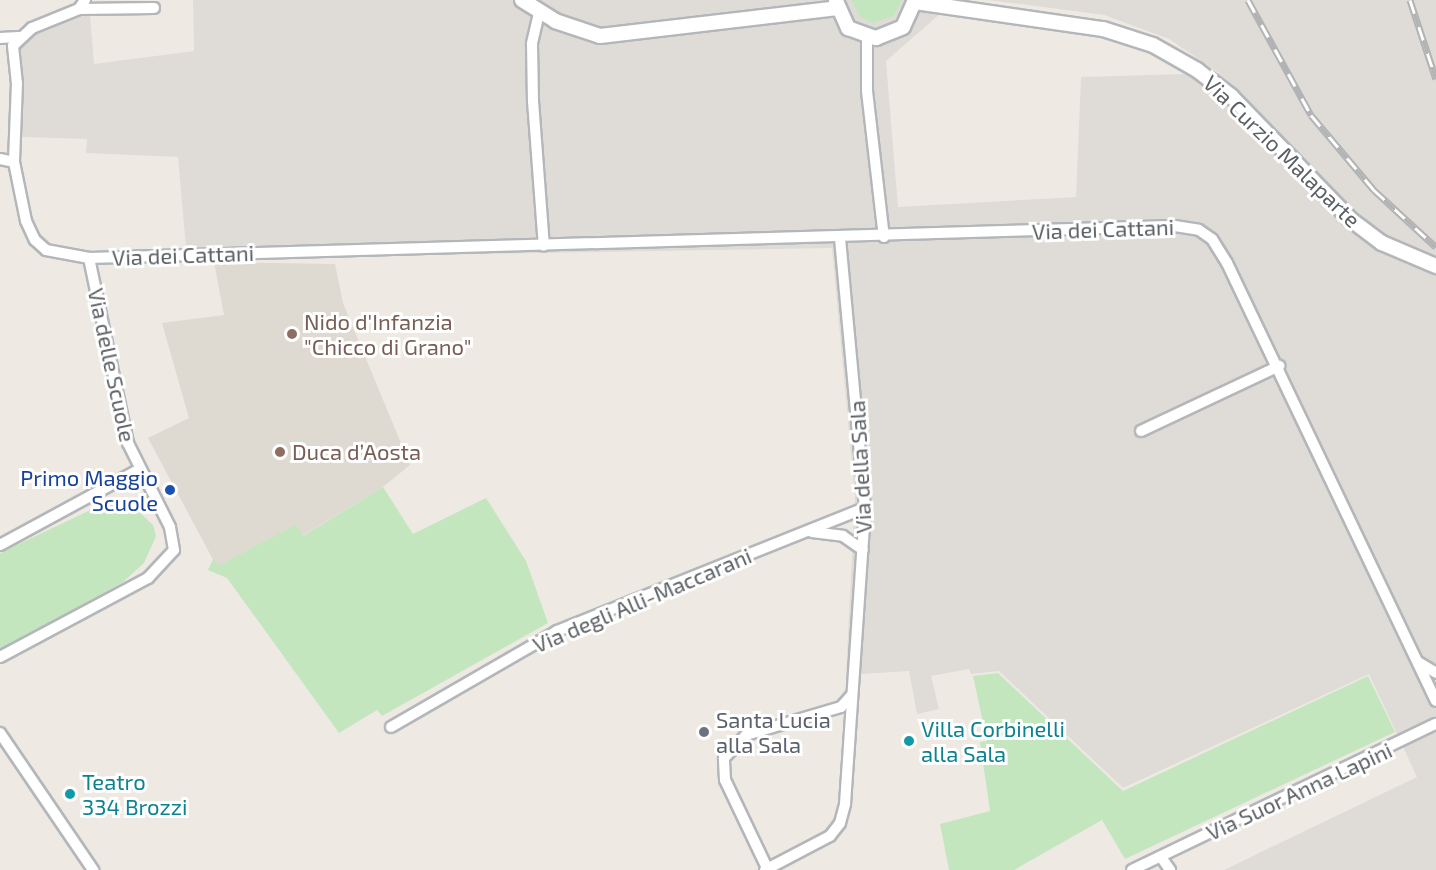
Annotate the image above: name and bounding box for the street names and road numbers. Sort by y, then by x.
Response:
street label: Via Curzio Malaparte [1198,69,1366,233]
street label: Via dei Cattani [1031,213,1175,245]
street label: Via dei Cattani [111,239,255,271]
street label: Via delle Scuole [83,286,141,444]
street label: Via della Sala [843,400,877,534]
street label: Via degli Alli-Maccarani [528,542,756,658]
street label: Via Suor Anna Lapini [1201,736,1397,846]

